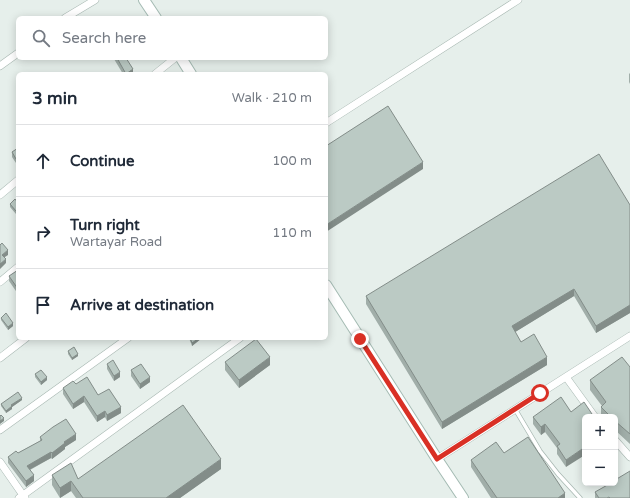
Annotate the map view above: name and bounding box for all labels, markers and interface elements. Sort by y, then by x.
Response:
search box [16,16,328,60]
icon: search [30,27,52,49]
text: Search here [62,29,146,47]
text: 3 min [32,88,77,109]
text: Walk · 210 m [232,90,312,106]
icon: ahead [32,150,54,172]
text: Continue [70,152,134,170]
text: 100 m [272,153,312,169]
text: Turn right [70,216,140,234]
icon: right [32,222,54,244]
text: 110 m [272,225,312,241]
text: Wartayar Road [70,234,162,250]
icon: arrive [32,294,54,316]
text: Arrive at destination [70,296,214,314]
route end [351,330,369,348]
route start [531,384,549,402]
map controls [582,414,618,486]
button: + [582,414,618,450]
button: − [582,450,618,486]

